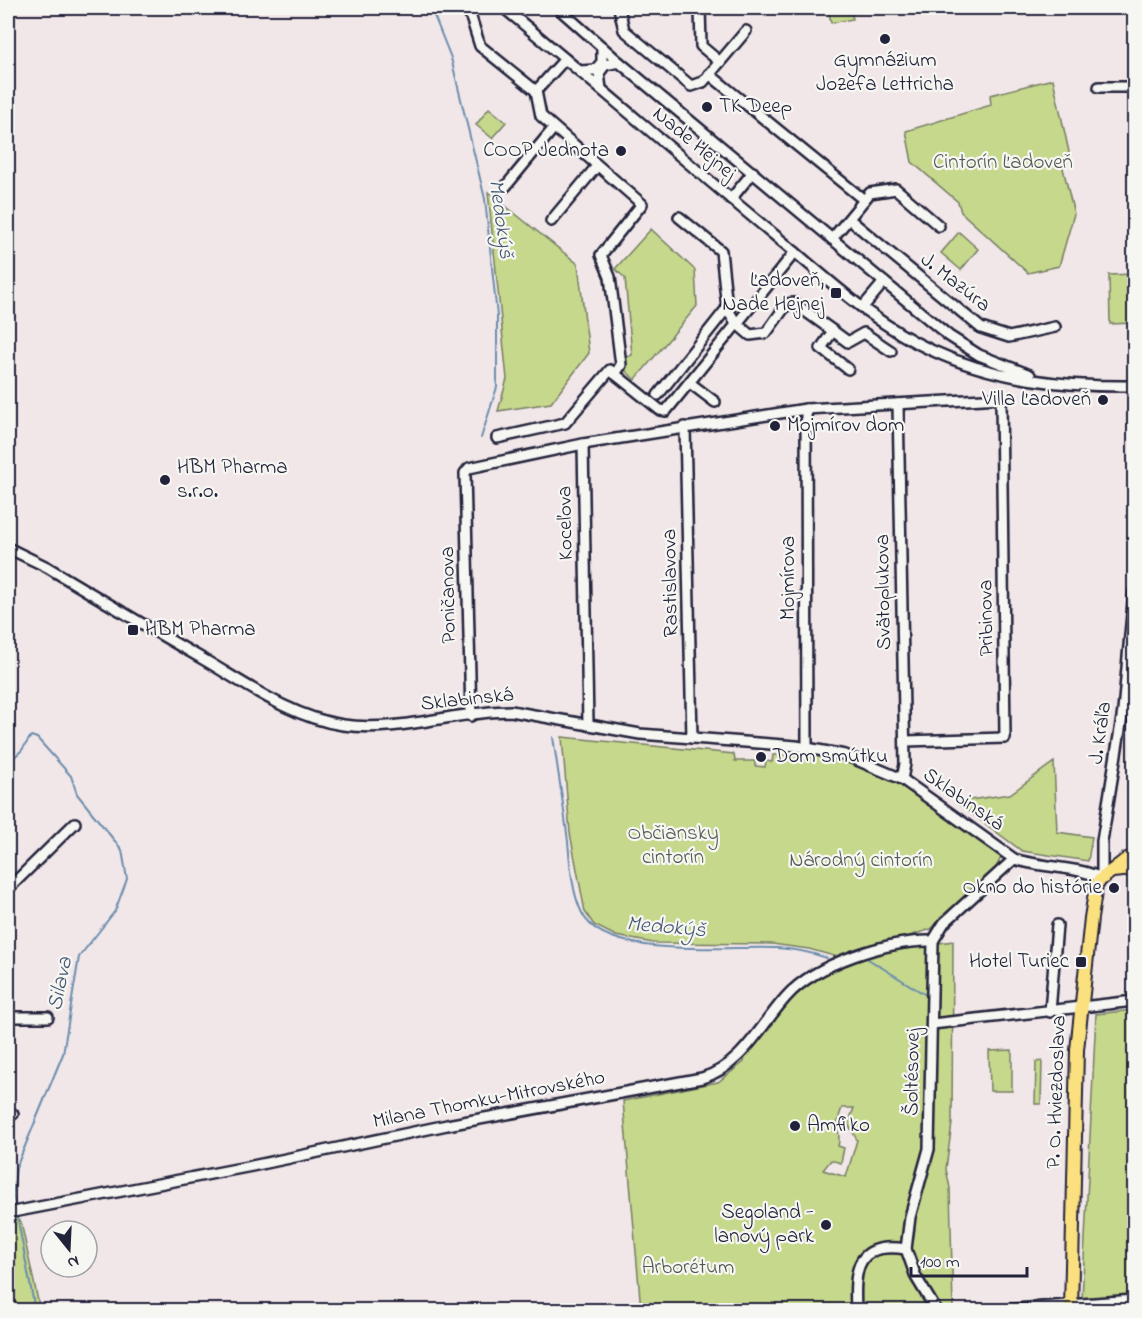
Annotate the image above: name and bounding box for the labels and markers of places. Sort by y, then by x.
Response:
marker: Gymnázium Jozefa Lettricha [878,32,892,46]
place label: Gymnázium Jozefa Lettricha [816,46,954,100]
place label: TK Deep [719,92,792,122]
marker: TK Deep [700,100,714,114]
place label: COOP Jednota [483,136,609,166]
marker: COOP Jednota [614,144,628,158]
place label: Ľadoveň, Nade Hejnej [722,266,825,320]
marker: Ľadoveň, Nade Hejnej [829,286,843,300]
place label: Villa Ľadoveň [981,385,1091,415]
marker: Villa Ľadoveň [1096,393,1110,407]
place label: Mojmírov dom [787,411,904,441]
marker: Mojmírov dom [768,419,782,433]
place label: HBM Pharma s.r.o. [177,453,288,507]
marker: HBM Pharma s.r.o. [158,473,172,487]
place label: HBM Pharma [145,615,256,645]
marker: HBM Pharma [126,623,140,637]
place label: Dom smútku [772,742,888,772]
marker: Dom smútku [754,750,768,764]
place label: Okno do histórie [962,873,1103,903]
marker: Okno do histórie [1107,881,1121,895]
place label: Hotel Turiec [969,947,1070,977]
marker: Hotel Turiec [1074,955,1088,969]
place label: Amfiko [807,1111,870,1141]
marker: Amfiko [788,1119,802,1133]
place label: Segoland - lanový park [714,1198,815,1254]
marker: Segoland - lanový park [819,1218,833,1232]

